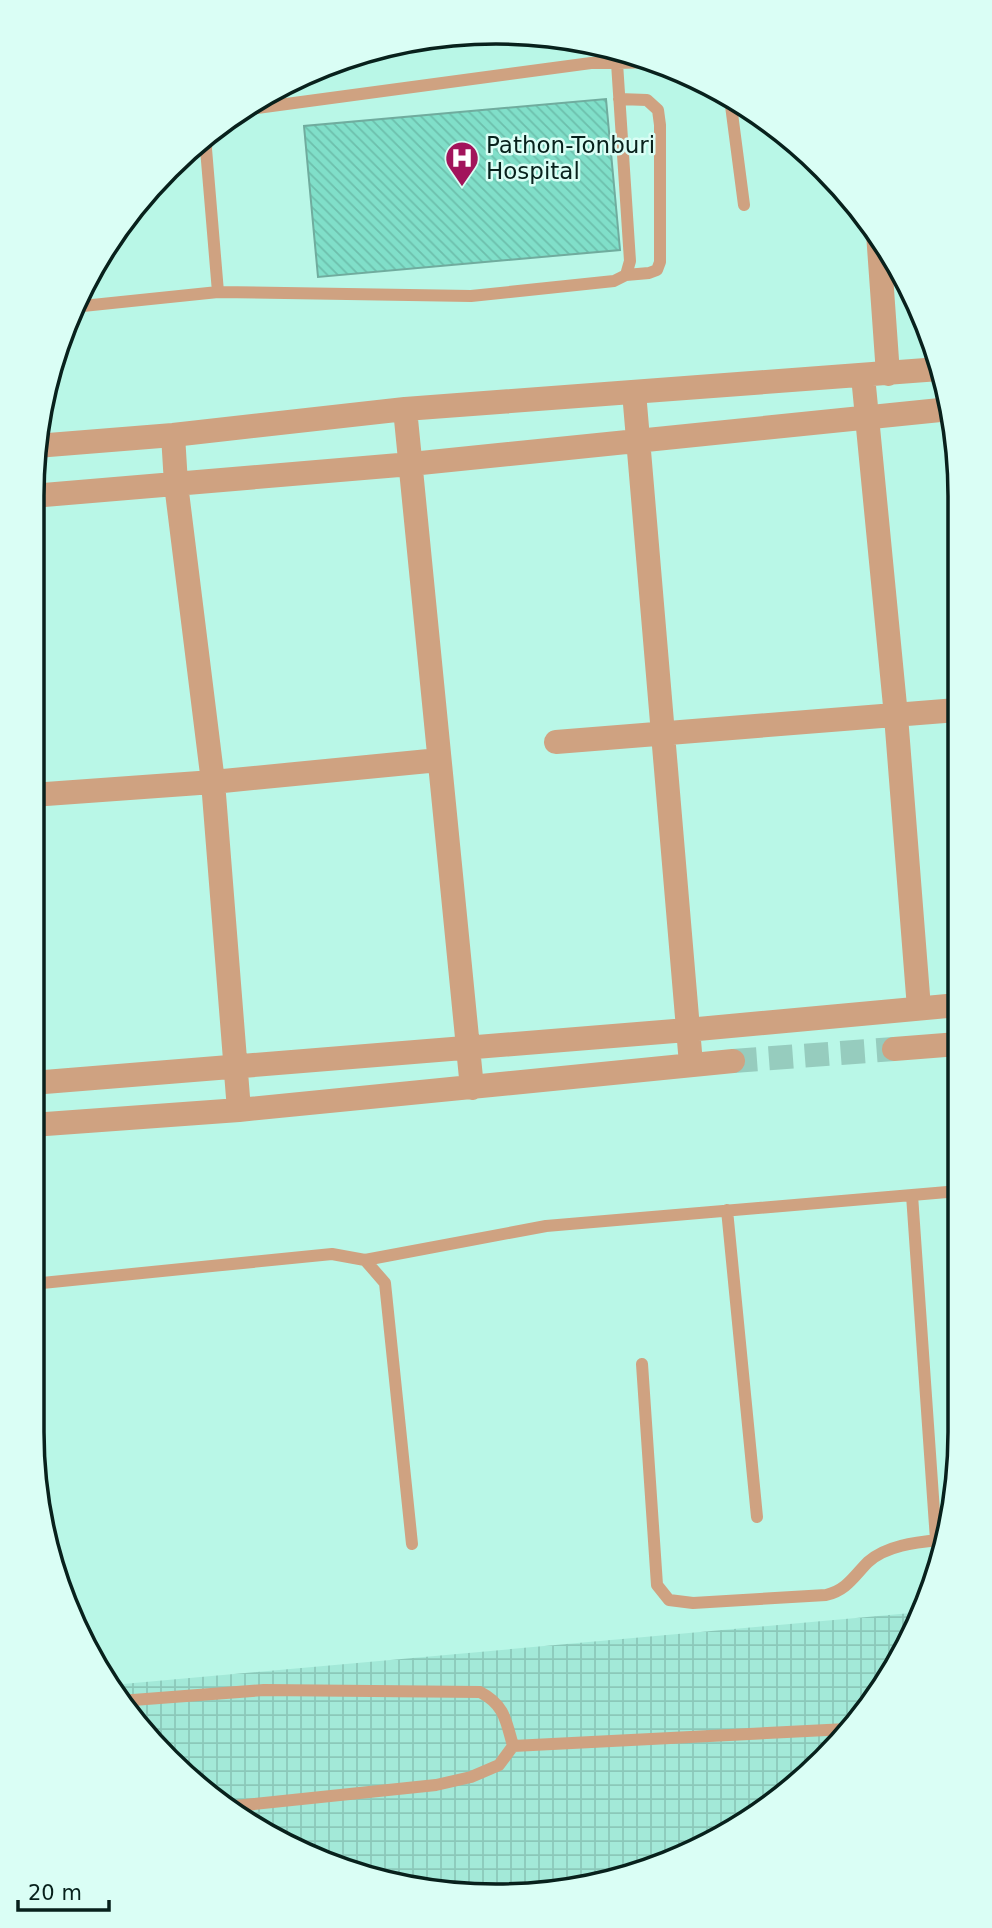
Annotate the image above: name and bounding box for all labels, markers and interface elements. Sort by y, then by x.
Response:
place label: Pathon-Tonburi Hospital [486,132,655,184]
hospital icon: Pathon-Tonburi Hospital [443,139,481,188]
scale bar [18,1868,108,1912]
text: 20 m [28,1881,82,1905]

